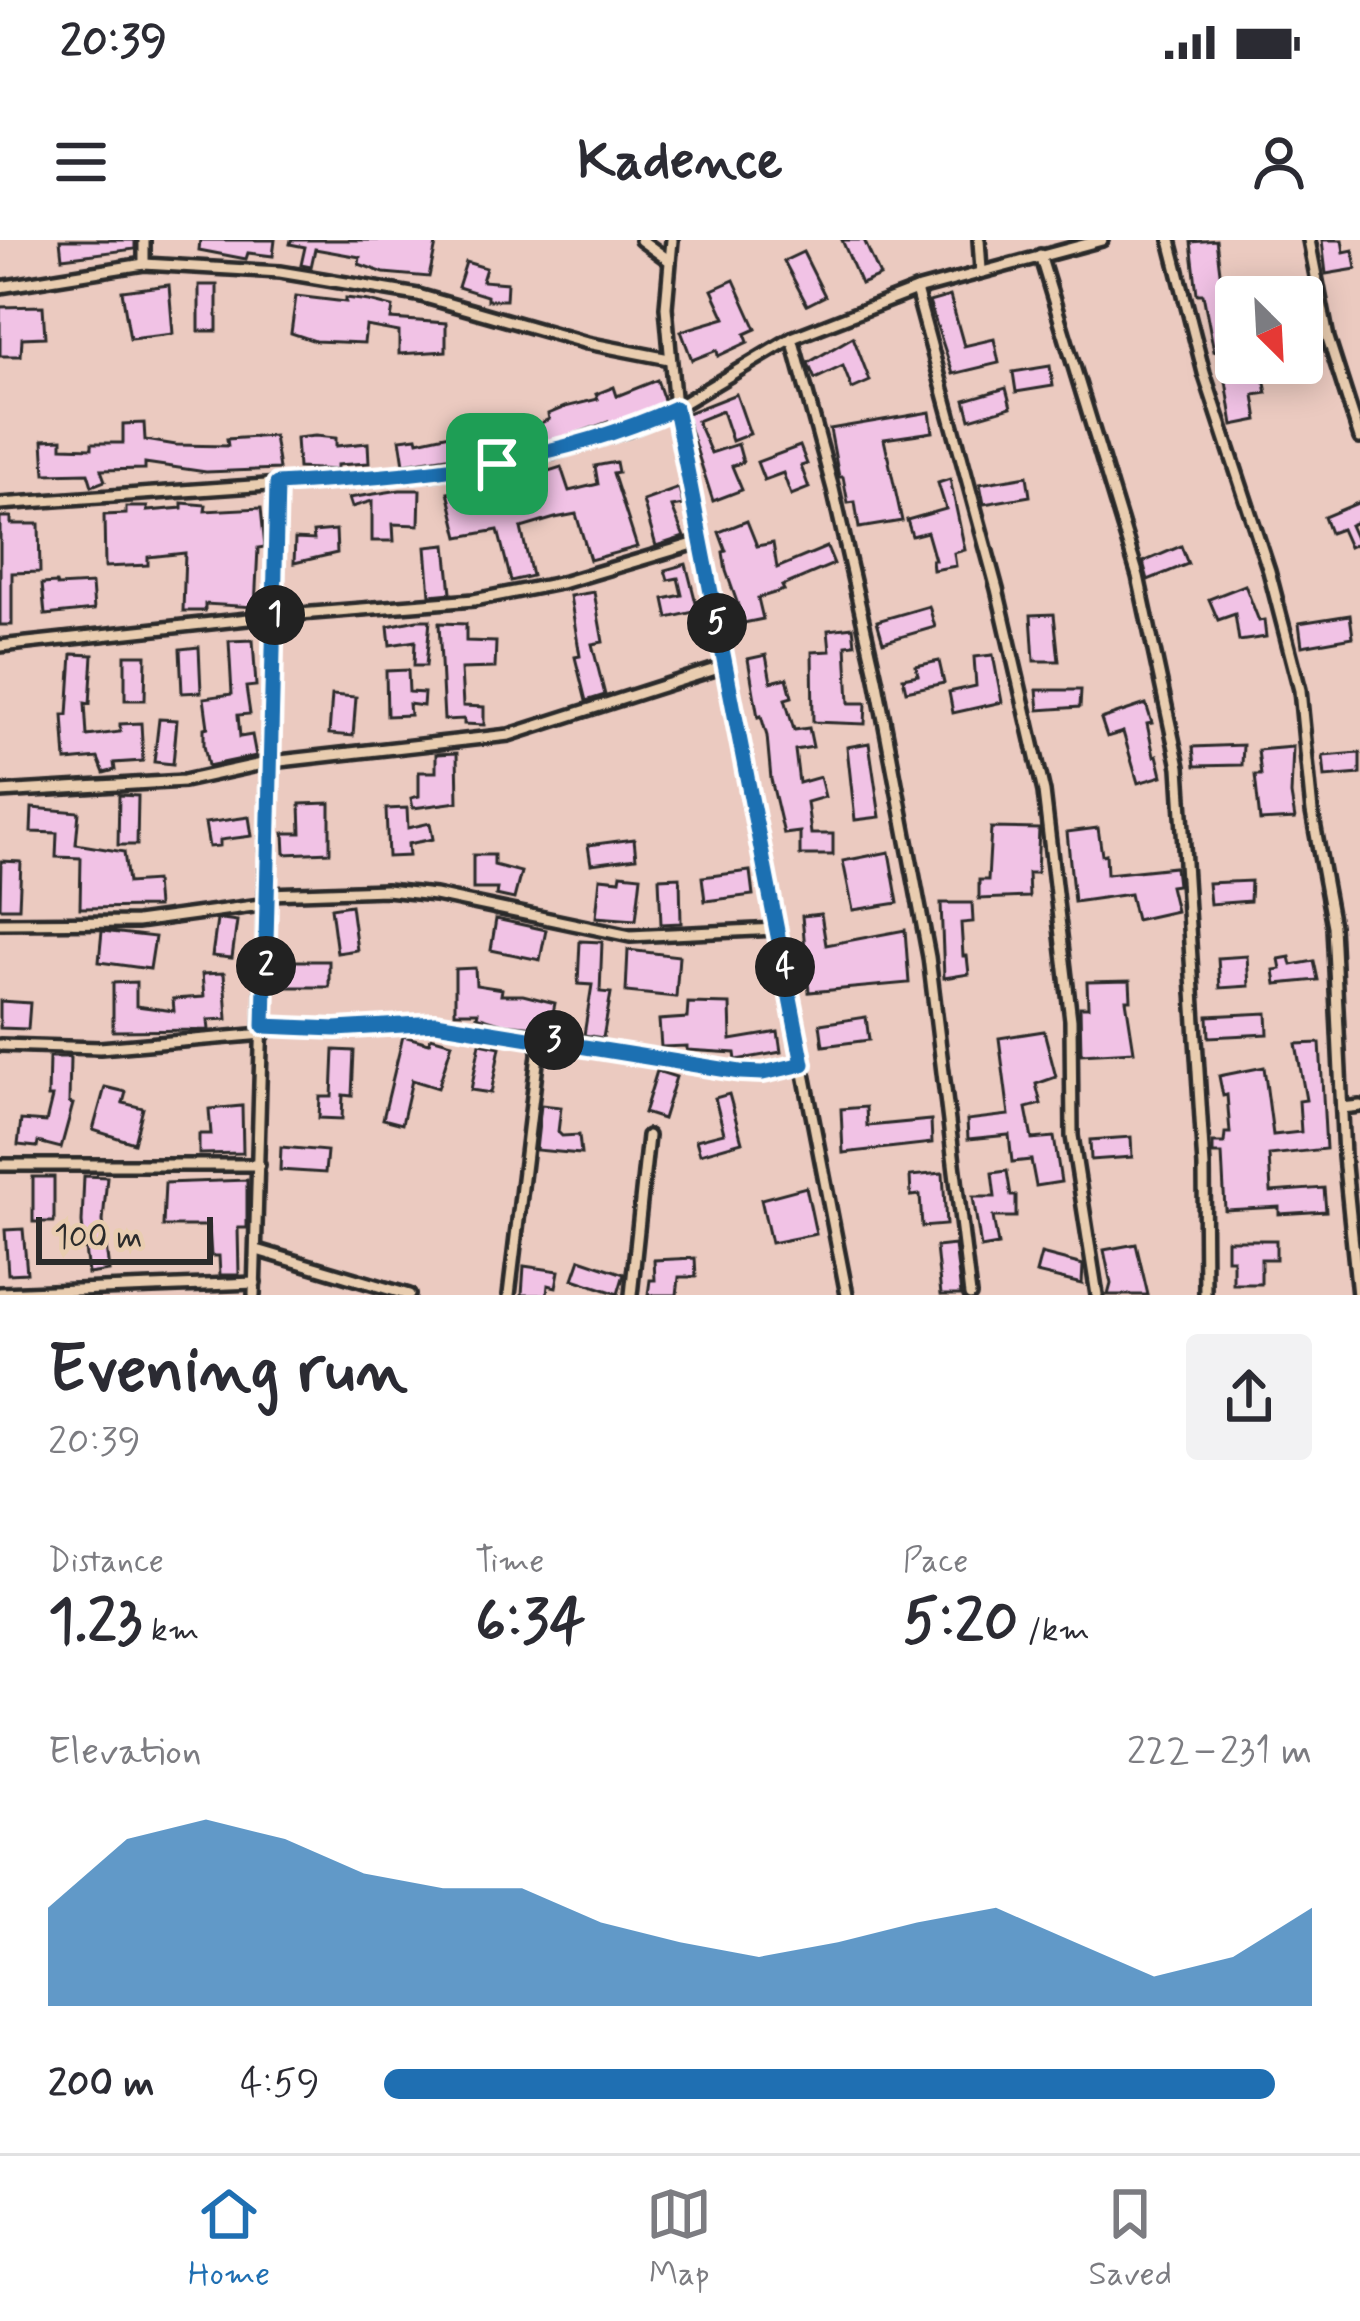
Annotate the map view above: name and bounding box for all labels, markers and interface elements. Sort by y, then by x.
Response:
text: 20:39 [60,13,167,72]
text: Kadence [577,127,783,198]
icon: menu [48,129,114,195]
icon: person [1246,129,1312,195]
north arrow [1215,276,1323,384]
map controls [1215,276,1323,384]
pin [446,413,548,515]
icon: arrive [464,431,530,497]
pin: 1 [245,585,305,645]
text: 1 [268,593,282,637]
pin: 5 [687,593,747,653]
text: 5 [707,601,727,645]
pin: 2 [236,936,296,996]
pin: 4 [755,937,815,997]
text: 2 [258,944,274,988]
text: 4 [775,945,795,989]
pin: 3 [524,1010,584,1070]
text: 3 [547,1018,561,1062]
scale bar [36,1211,213,1264]
text: 100 m [54,1216,143,1260]
text: Evening run [48,1329,408,1415]
button: share [1186,1334,1312,1460]
text: 20:39 [48,1417,141,1468]
text: Distance [48,1540,164,1584]
text: Time [475,1540,544,1584]
text: Pace [903,1540,968,1584]
text: 1.23 [48,1584,142,1663]
text: 6:34 [475,1584,586,1663]
text: 5:20 [903,1584,1018,1663]
text: km [142,1609,199,1653]
text: /km [1018,1609,1090,1653]
text: Elevation [48,1727,202,1778]
text: 222–231 m [1127,1727,1312,1778]
text: 200 m [48,2059,154,2110]
text: 4:59 [240,2059,320,2110]
tab: Home [188,2181,270,2297]
tab: Map [646,2181,712,2297]
tab: Saved [1088,2181,1172,2297]

